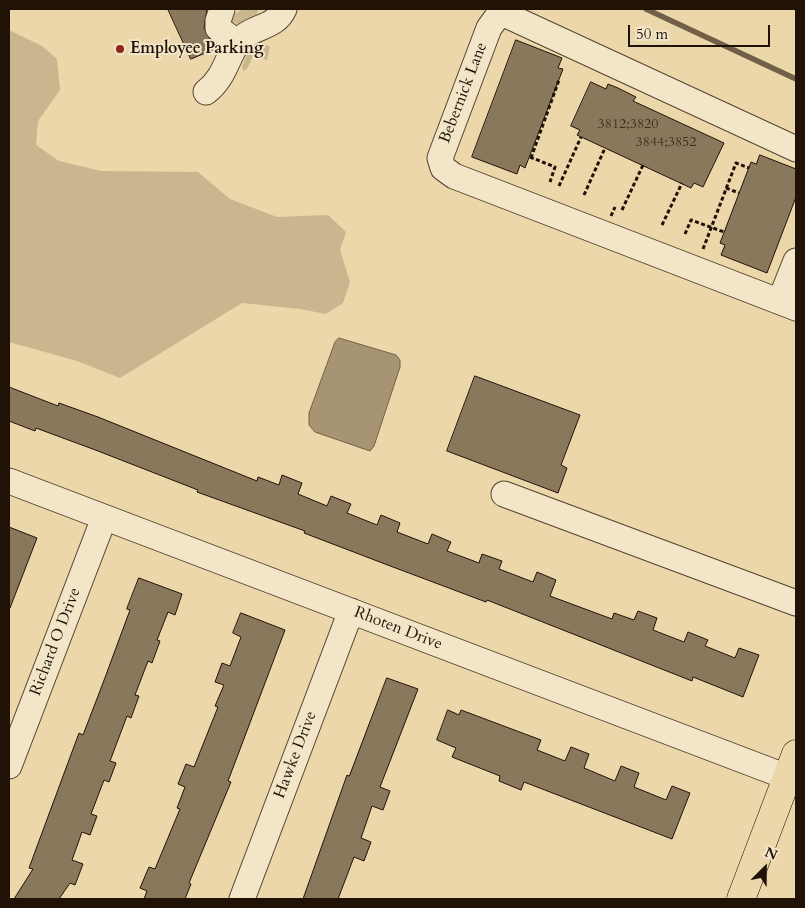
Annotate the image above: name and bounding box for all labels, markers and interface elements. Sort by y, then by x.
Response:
scale bar [630,15,772,47]
text: 50 m [636,24,668,44]
place label: Employee Parking [130,39,264,59]
street label: Bebernick Lane [436,40,492,146]
marker: Employee Parking [114,43,126,55]
house number: 3812;3820 [598,117,658,133]
house number: 3844;3852 [636,135,696,151]
street label: Richard O Drive [27,585,85,699]
street label: Rhoten Drive [351,603,445,655]
street label: Hawke Drive [271,709,321,801]
north arrow [740,843,790,893]
text: N [762,843,780,865]

